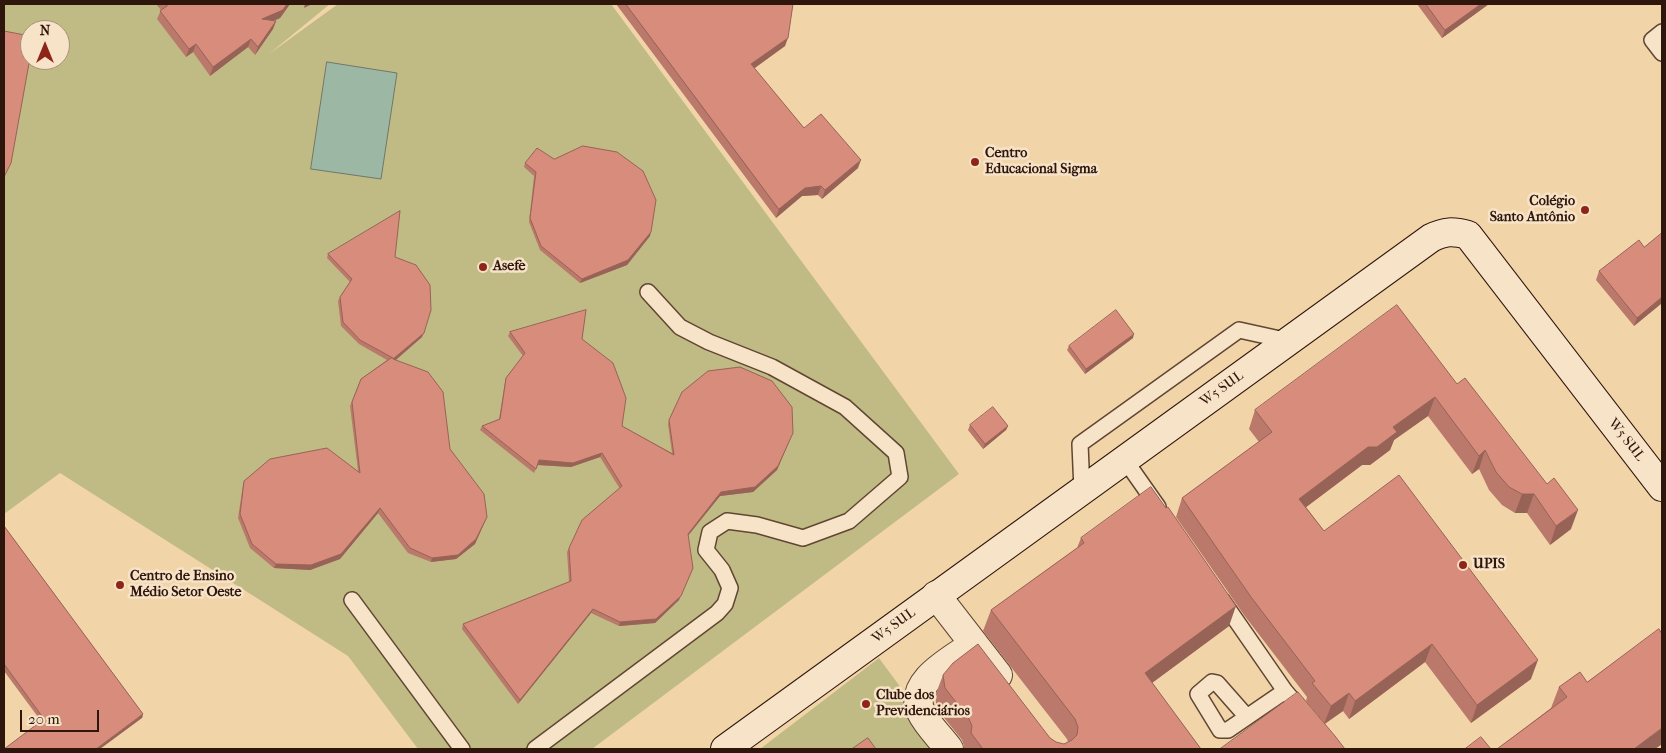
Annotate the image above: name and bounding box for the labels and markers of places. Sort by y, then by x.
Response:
place label: Centro Educacional Sigma [985,146,1097,178]
marker: Centro Educacional Sigma [969,156,981,168]
place label: Colégio Santo Antônio [1490,194,1575,226]
marker: Colégio Santo Antônio [1579,204,1591,216]
place label: Asefe [493,259,526,275]
marker: Asefe [477,261,489,273]
place label: UPIS [1473,557,1505,573]
marker: UPIS [1457,559,1469,571]
place label: Centro de Ensino Médio Setor Oeste [130,569,242,602]
marker: Centro de Ensino Médio Setor Oeste [114,579,126,591]
place label: Clube dos Previdenciários [876,688,970,720]
marker: Clube dos Previdenciários [860,698,872,710]

